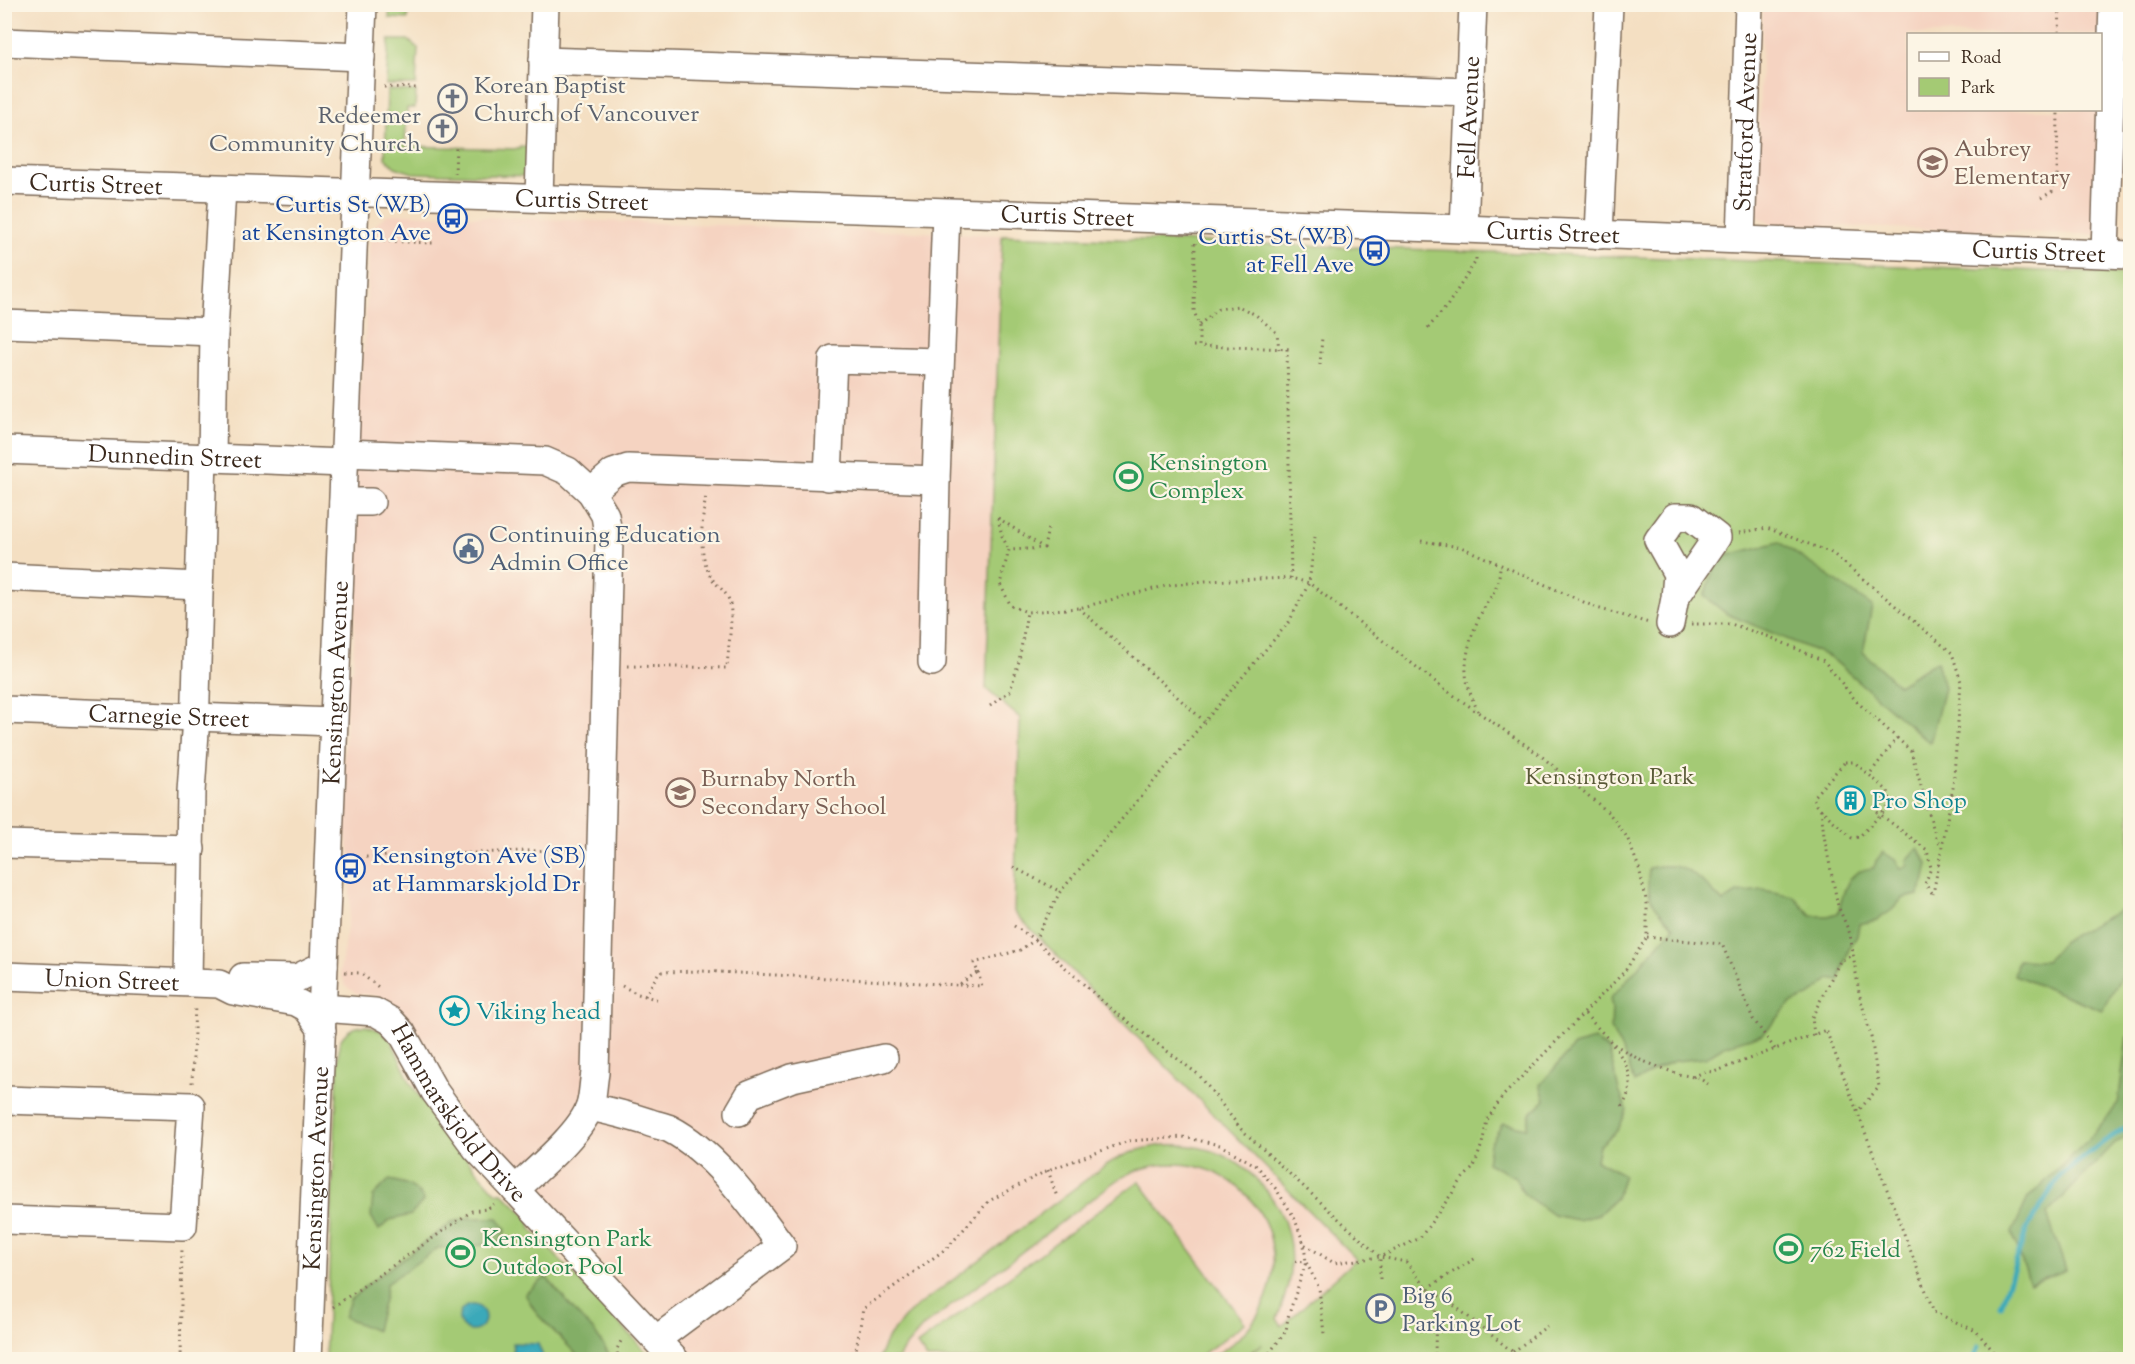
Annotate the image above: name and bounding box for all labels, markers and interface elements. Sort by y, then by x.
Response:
street label: Stratford Avenue [1727,32,1767,212]
legend [1907,33,2102,111]
text: Road [1961,46,2001,72]
street label: Fell Avenue [1451,55,1490,179]
place label: Korean Baptist Church of Vancouver [474,70,699,132]
text: Park [1961,76,1996,102]
church icon: Korean Baptist Church of Vancouver [437,83,469,115]
place label: Redeemer Community Church [209,100,421,162]
church icon: Redeemer Community Church [426,113,458,145]
place label: Aubrey Elementary [1954,133,2071,195]
school or university icon: Aubrey Elementary [1917,146,1949,178]
street label: Curtis Street [29,167,163,205]
street label: Curtis Street [514,183,649,221]
place label: Curtis St (WB) at Kensington Ave [241,189,431,251]
street label: Curtis Street [1000,199,1135,237]
bus stop icon: Curtis St (WB) at Kensington Ave [436,202,468,234]
street label: Curtis Street [1486,215,1620,254]
place label: Curtis St (WB) at Fell Ave [1198,221,1354,283]
bus stop icon: Curtis St (WB) at Fell Ave [1359,234,1391,266]
street label: Curtis Street [1971,234,2106,273]
street label: Dunnedin Street [87,438,262,479]
place label: Kensington Complex [1149,447,1268,509]
sports icon: Kensington Complex [1112,460,1144,492]
place label: Continuing Education Admin Office [489,519,721,581]
public building icon: Continuing Education Admin Office [452,532,484,564]
street label: Kensington Avenue [316,580,359,786]
street label: Carnegie Street [88,698,250,738]
park label: Kensington Park [1525,761,1695,795]
place label: Burnaby North Secondary School [701,763,887,825]
school or university icon: Burnaby North Secondary School [664,776,696,808]
building icon: Pro Shop [1835,784,1867,816]
place label: Pro Shop [1872,785,1967,819]
place label: Kensington Ave (SB) at Hammarskjold Dr [372,840,586,902]
bus stop icon: Kensington Ave (SB) at Hammarskjold Dr [335,853,367,885]
street label: Union Street [44,963,180,1002]
place icon: Viking head [439,995,471,1027]
place label: Viking head [476,996,601,1030]
street label: Hammarskjold Drive [381,1018,534,1211]
street label: Kensington Avenue [297,1065,339,1271]
place label: Kensington Park Outdoor Pool [482,1223,652,1285]
sports icon: 762 Field [1773,1233,1805,1265]
place label: 762 Field [1810,1234,1901,1268]
sports icon: Kensington Park Outdoor Pool [445,1236,477,1268]
place label: Big 6 Parking Lot [1402,1280,1521,1342]
parking icon: Big 6 Parking Lot [1365,1293,1397,1325]

